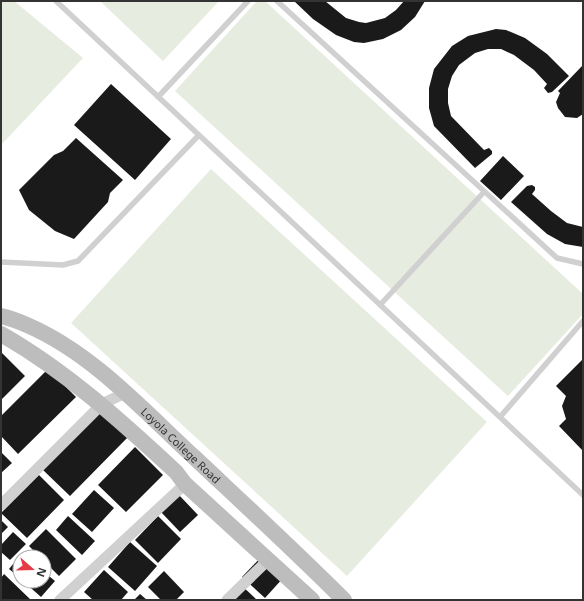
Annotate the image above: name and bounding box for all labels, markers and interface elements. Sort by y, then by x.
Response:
street label: Loyola College Road [138,404,224,486]
north arrow [12,549,52,589]
text: N [33,566,50,579]

